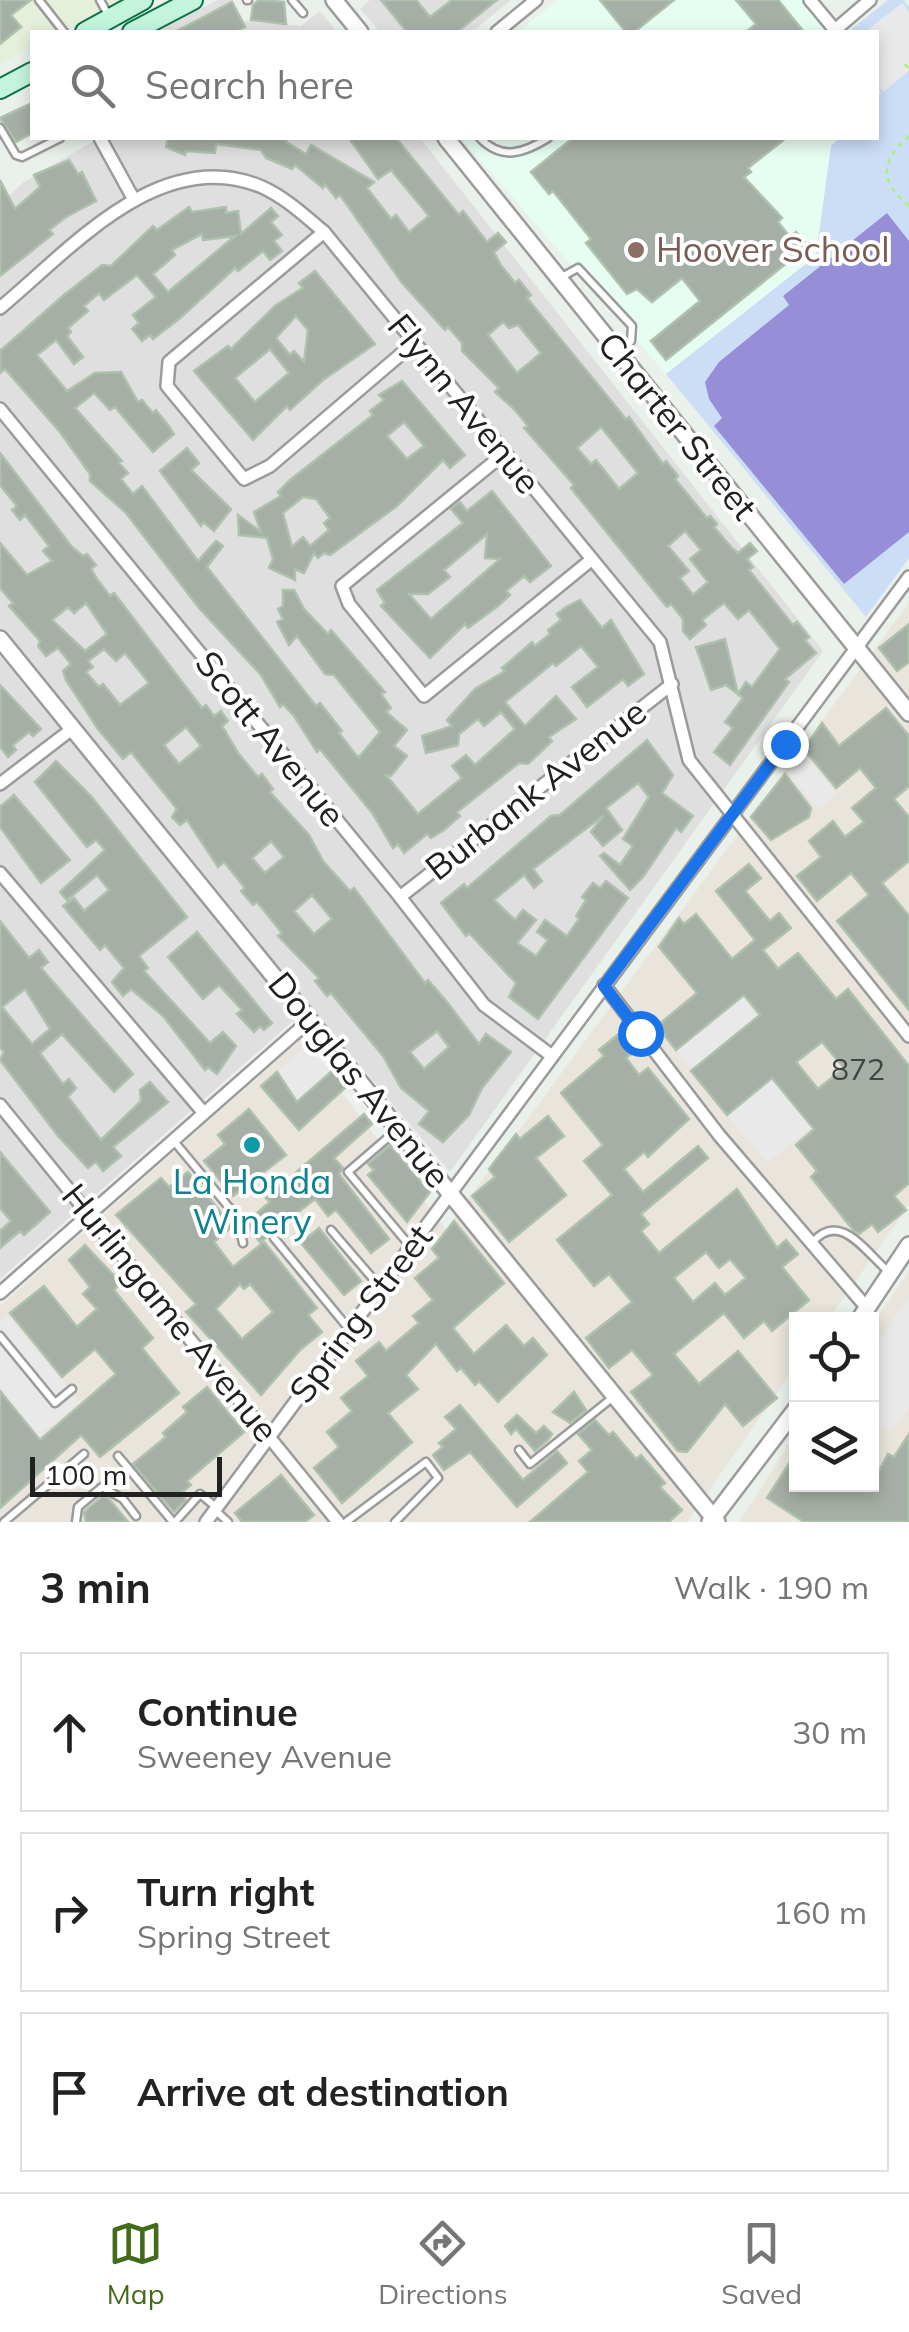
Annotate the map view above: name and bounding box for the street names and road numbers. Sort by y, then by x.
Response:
street label: Flynn Avenue [379,305,551,502]
street label: Charter Street [589,323,767,528]
street label: Scott Avenue [186,641,355,835]
street label: Burbank Avenue [416,689,655,889]
street label: Douglas Avenue [259,962,460,1196]
street label: Hurlingame Avenue [53,1174,289,1450]
street label: Spring Street [279,1216,441,1411]

